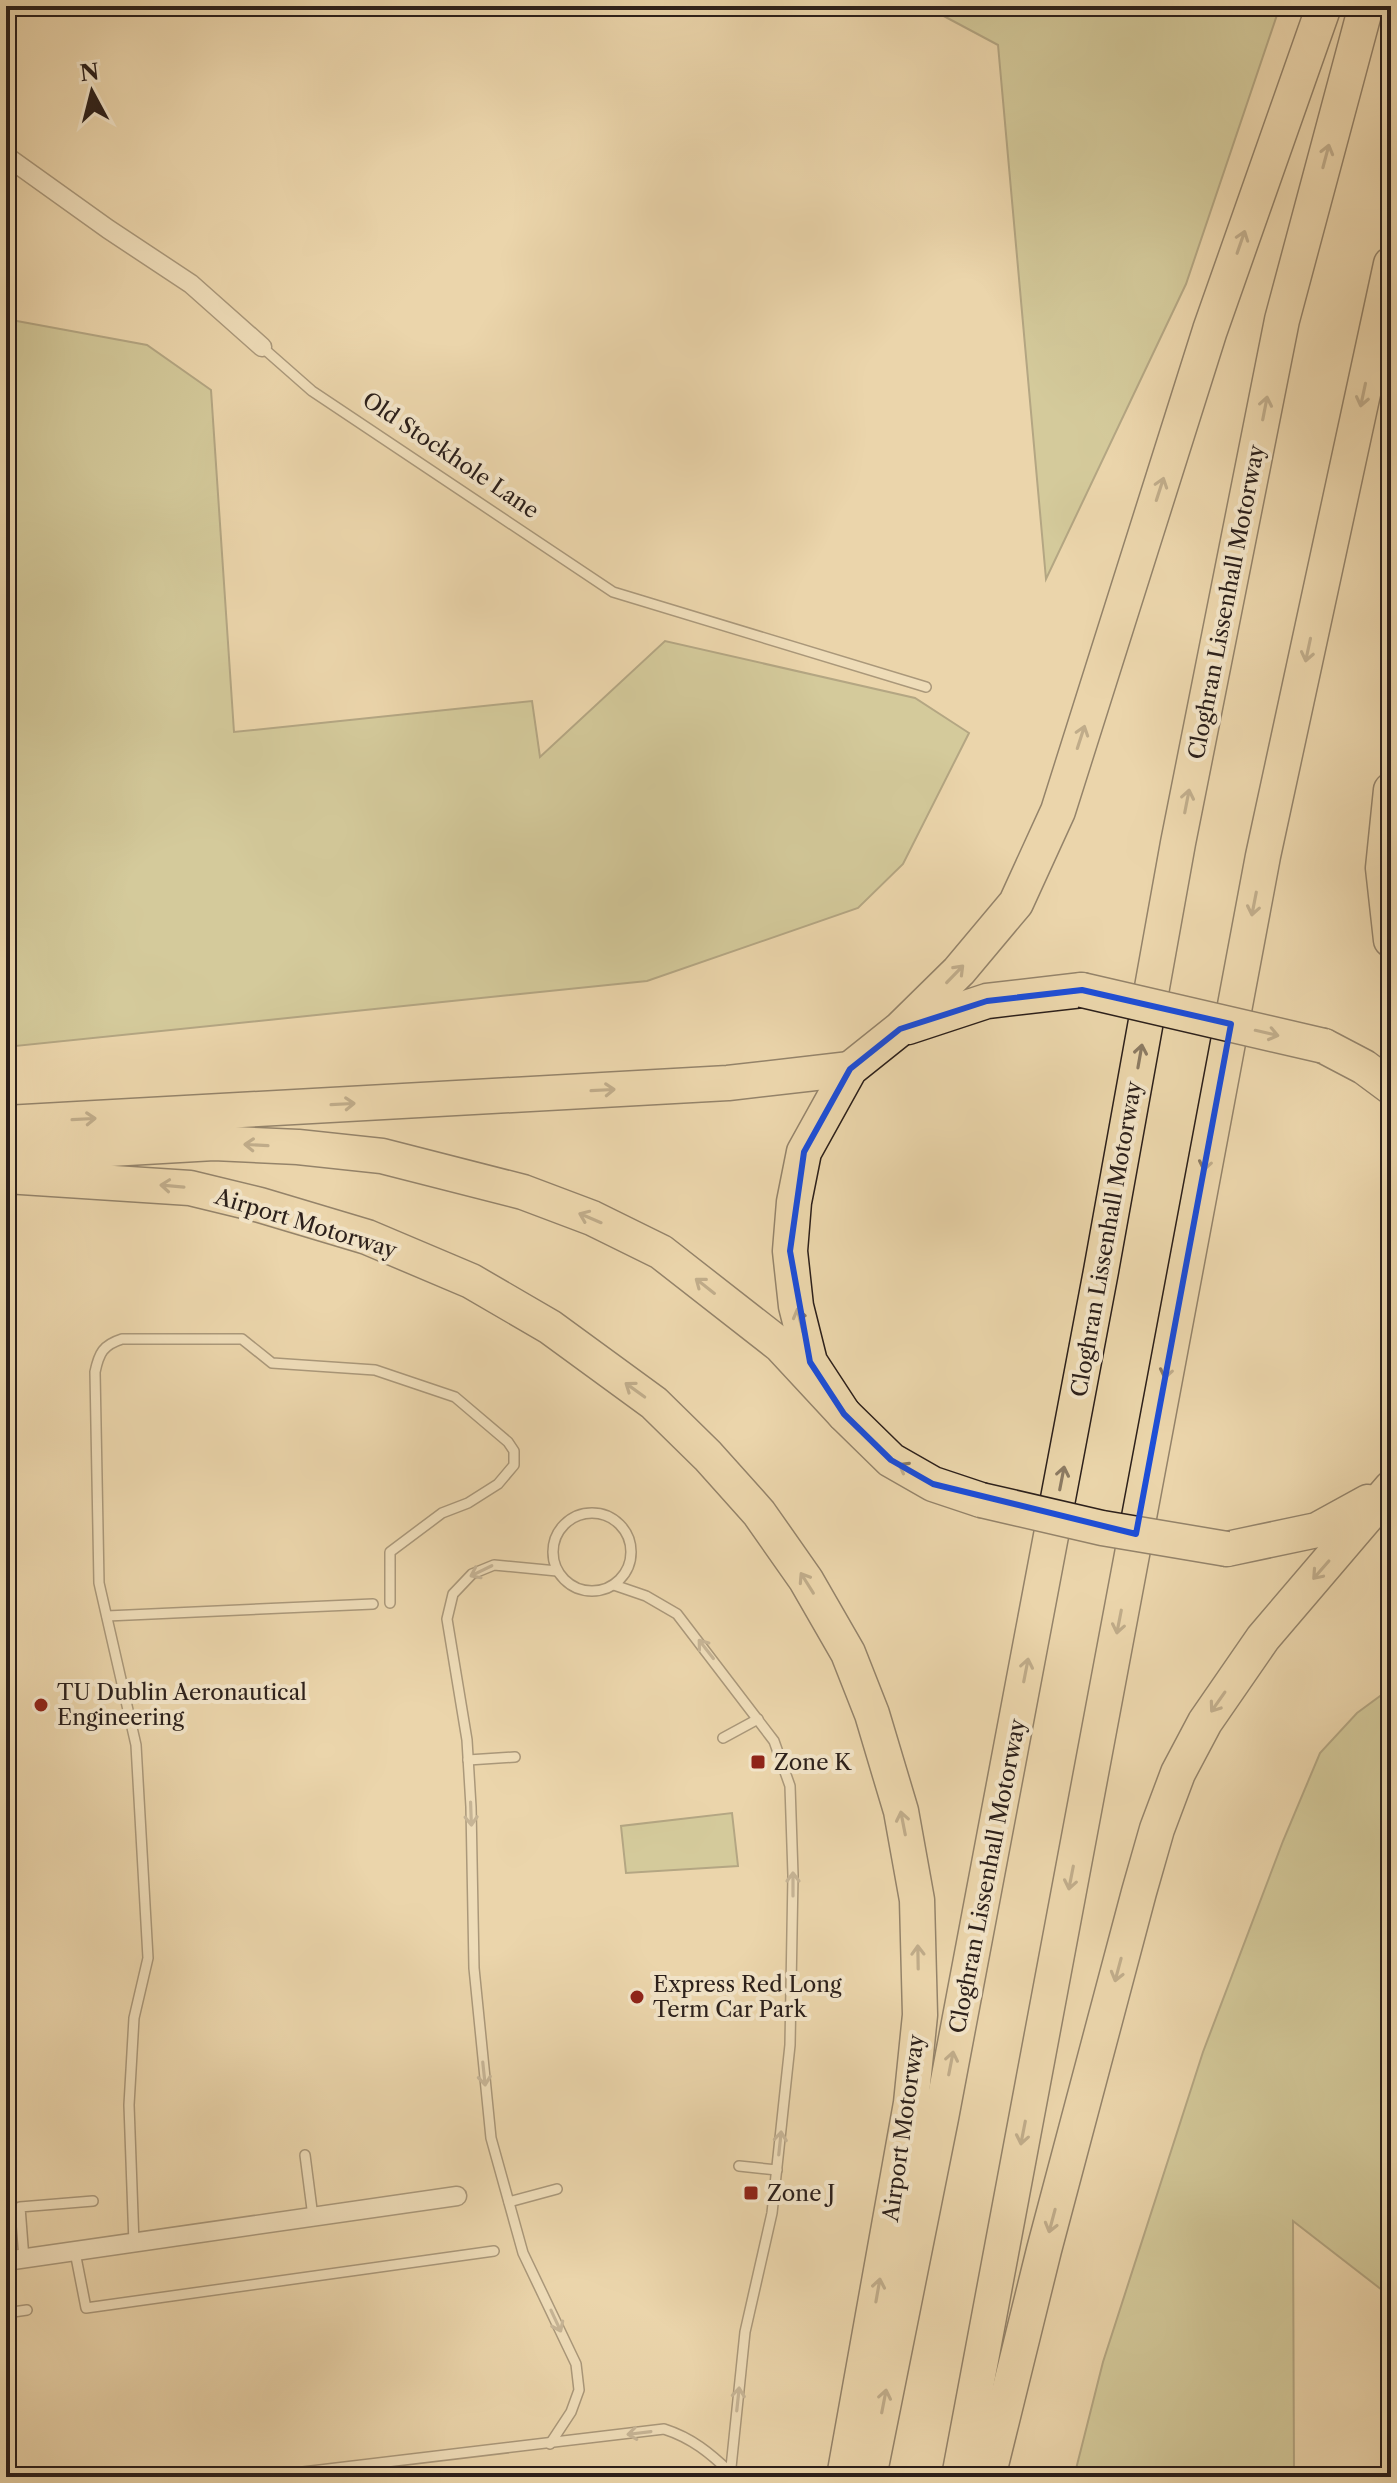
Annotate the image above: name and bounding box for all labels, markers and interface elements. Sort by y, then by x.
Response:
north arrow [52,52,132,132]
text: N [78,58,101,87]
one-way arrow [1320,143,1335,169]
one-way arrow [1235,230,1249,255]
one-way arrow [1355,382,1370,408]
street label: Old Stockhole Lane [357,386,544,524]
one-way arrow [1258,396,1273,421]
street label: Cloghran Lissenhall Motorway [1183,442,1270,762]
one-way arrow [1153,476,1168,502]
one-way arrow [1300,636,1315,662]
one-way arrow [1075,724,1090,749]
one-way arrow [1180,788,1195,814]
one-way arrow [1246,891,1261,916]
one-way arrow [946,965,964,985]
one-way arrow [1254,1026,1280,1041]
one-way arrow [1133,1044,1148,1069]
street label: Cloghran Lissenhall Motorway [1065,1078,1148,1399]
one-way arrow [589,1082,616,1097]
one-way arrow [329,1097,356,1112]
one-way arrow [70,1111,97,1126]
one-way arrow [243,1138,270,1153]
one-way arrow [1197,1146,1212,1172]
one-way arrow [159,1178,186,1193]
street label: Airport Motorway [211,1183,401,1264]
one-way arrow [578,1210,603,1225]
one-way arrow [695,1277,716,1295]
one-way arrow [791,1307,806,1333]
one-way arrow [1159,1353,1174,1379]
one-way arrow [625,1381,647,1398]
one-way arrow [898,1462,922,1477]
one-way arrow [1055,1465,1070,1491]
one-way arrow [1312,1559,1330,1580]
one-way arrow [470,1564,494,1579]
one-way arrow [798,1572,814,1595]
one-way arrow [1111,1609,1126,1634]
one-way arrow [697,1639,714,1660]
one-way arrow [1019,1658,1034,1683]
place label: TU Dublin Aeronautical Engineering [57,1679,307,1731]
one-way arrow [1210,1690,1226,1712]
marker: TU Dublin Aeronautical Engineering [32,1696,50,1714]
street label: Cloghran Lissenhall Motorway [944,1716,1031,2036]
place label: Zone K [774,1749,852,1776]
marker: Zone K [749,1753,767,1771]
one-way arrow [463,1800,479,1827]
one-way arrow [894,1811,909,1836]
one-way arrow [1063,1864,1078,1890]
one-way arrow [785,1871,801,1898]
one-way arrow [911,1944,926,1971]
one-way arrow [1110,1956,1125,1982]
place label: Express Red Long Term Car Park [653,1971,842,2023]
marker: Express Red Long Term Car Park [628,1988,646,2006]
street label: Airport Motorway [877,2032,930,2224]
one-way arrow [945,2051,960,2076]
one-way arrow [477,2060,492,2087]
one-way arrow [1015,2120,1030,2145]
one-way arrow [772,2130,787,2157]
place label: Zone J [767,2180,835,2207]
marker: Zone J [742,2184,760,2202]
one-way arrow [1043,2208,1058,2234]
one-way arrow [871,2278,886,2303]
one-way arrow [549,2309,564,2333]
one-way arrow [731,2386,746,2413]
one-way arrow [877,2388,892,2414]
one-way arrow [627,2425,653,2440]

